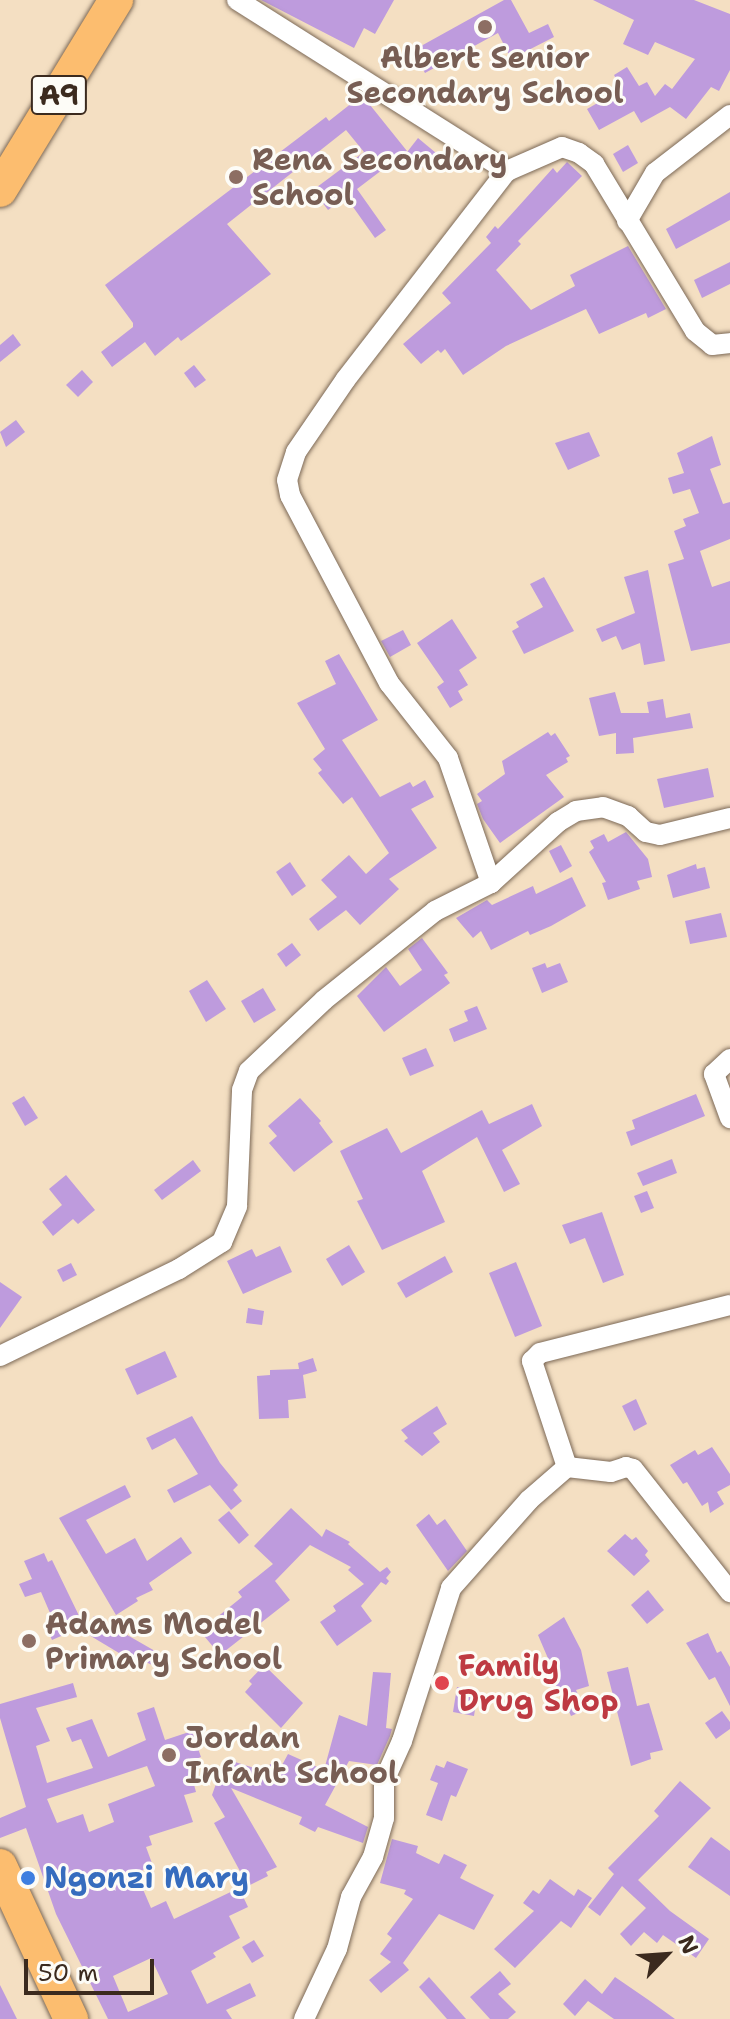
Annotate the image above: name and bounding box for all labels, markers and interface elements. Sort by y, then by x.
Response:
marker: Albert Senior Secondary School [476,18,494,36]
place label: Albert Senior Secondary School [346,40,624,110]
road number: A9 [29,71,89,119]
place label: Rena Secondary School [252,142,507,212]
marker: Rena Secondary School [227,168,245,186]
place label: Adams Model Primary School [45,1606,282,1676]
marker: Adams Model Primary School [20,1632,38,1650]
place label: Family Drug Shop [458,1648,618,1718]
marker: Family Drug Shop [433,1674,451,1692]
place label: Jordan Infant School [185,1720,398,1790]
marker: Jordan Infant School [160,1746,178,1764]
place label: Ngonzi Mary [44,1860,249,1896]
marker: Ngonzi Mary [19,1869,37,1887]
north arrow [626,1915,706,1995]
text: N [671,1931,705,1959]
scale bar [28,1943,158,1993]
text: 50 m [38,1957,98,1989]

